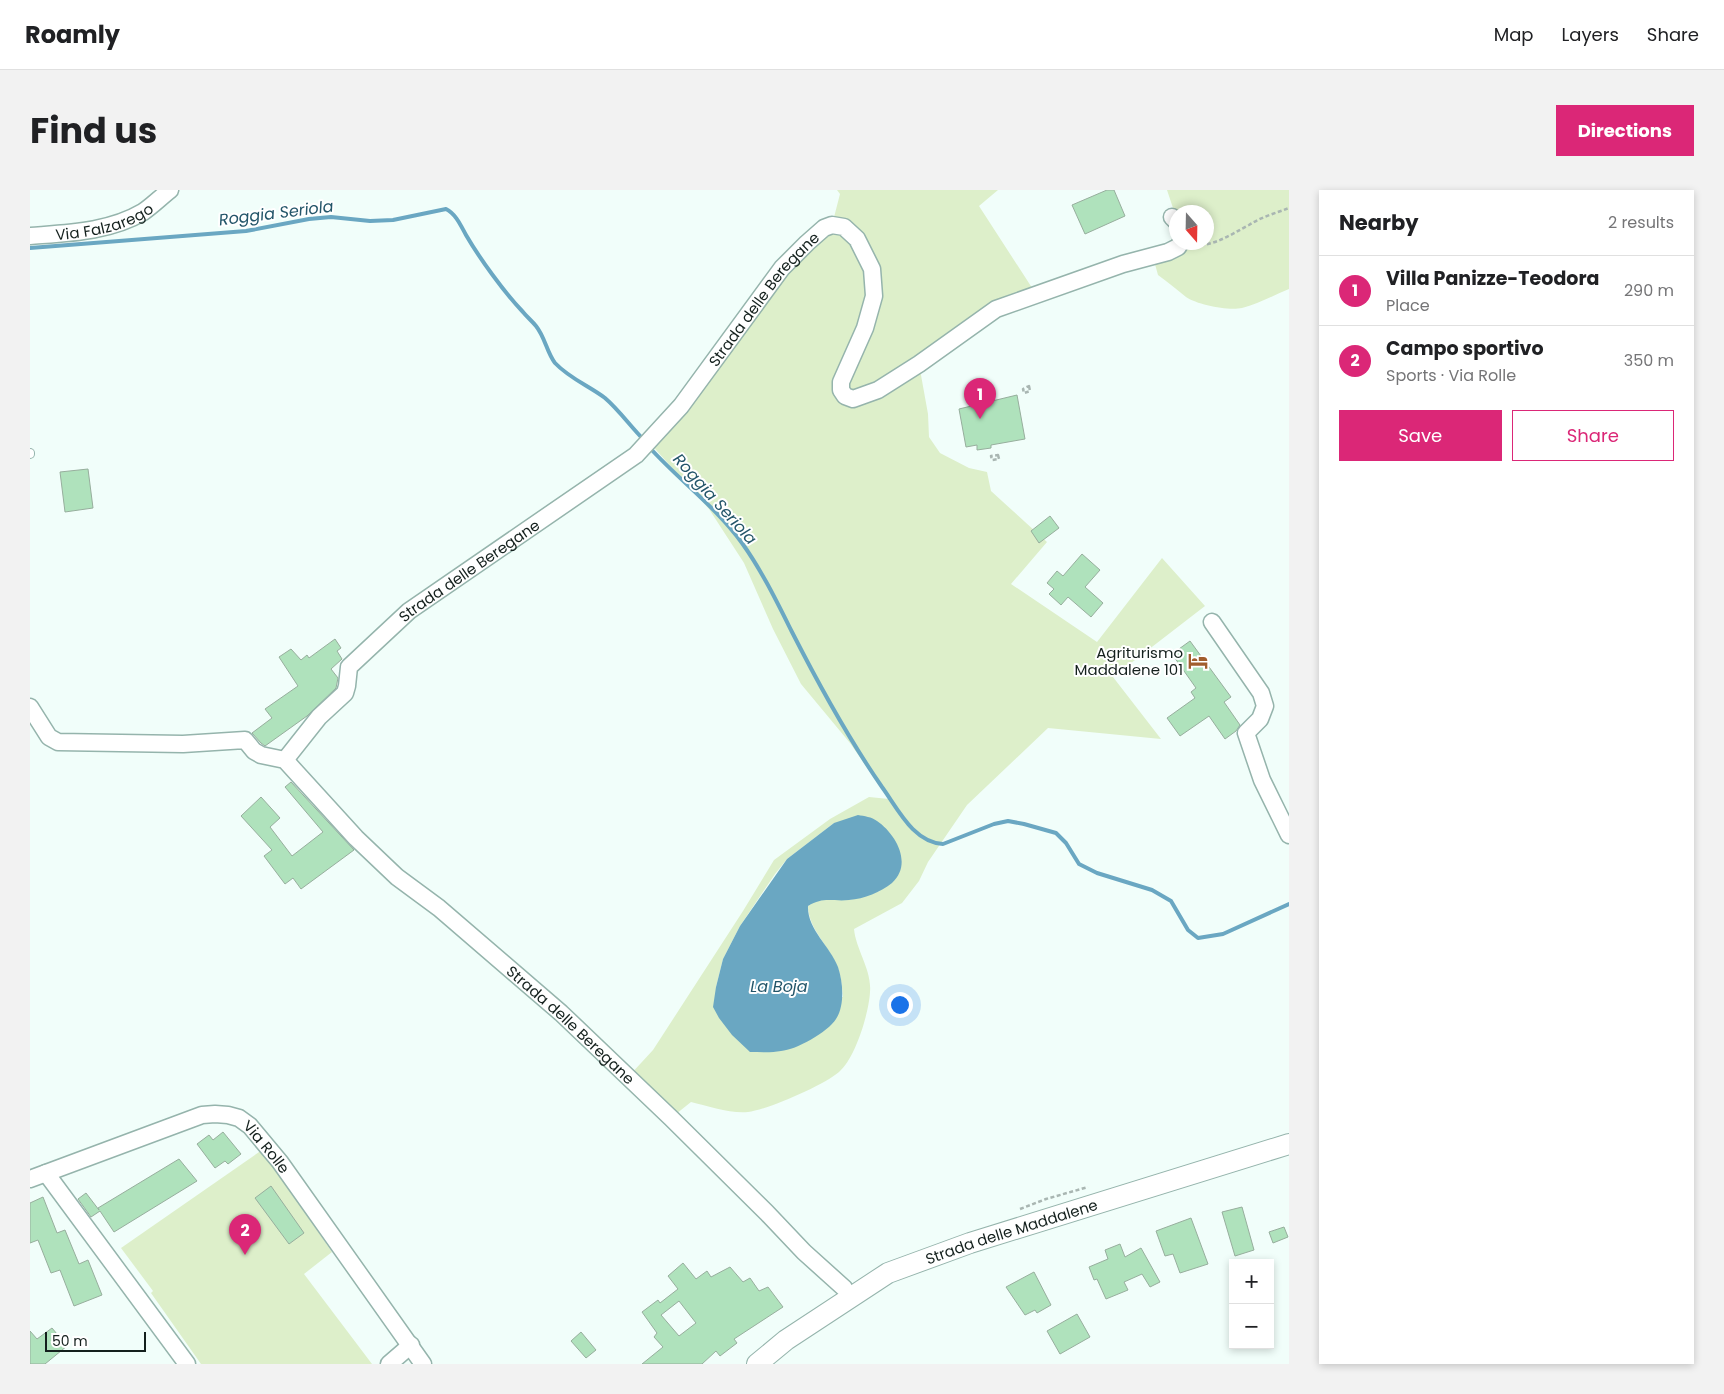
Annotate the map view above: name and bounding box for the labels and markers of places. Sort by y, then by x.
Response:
pin: 1 [964,378,996,419]
place label: Agriturismo Maddalene 101 [1075,642,1183,680]
hotel icon: Agriturismo Maddalene 101 [1187,650,1209,672]
pin: 2 [229,1214,261,1255]

